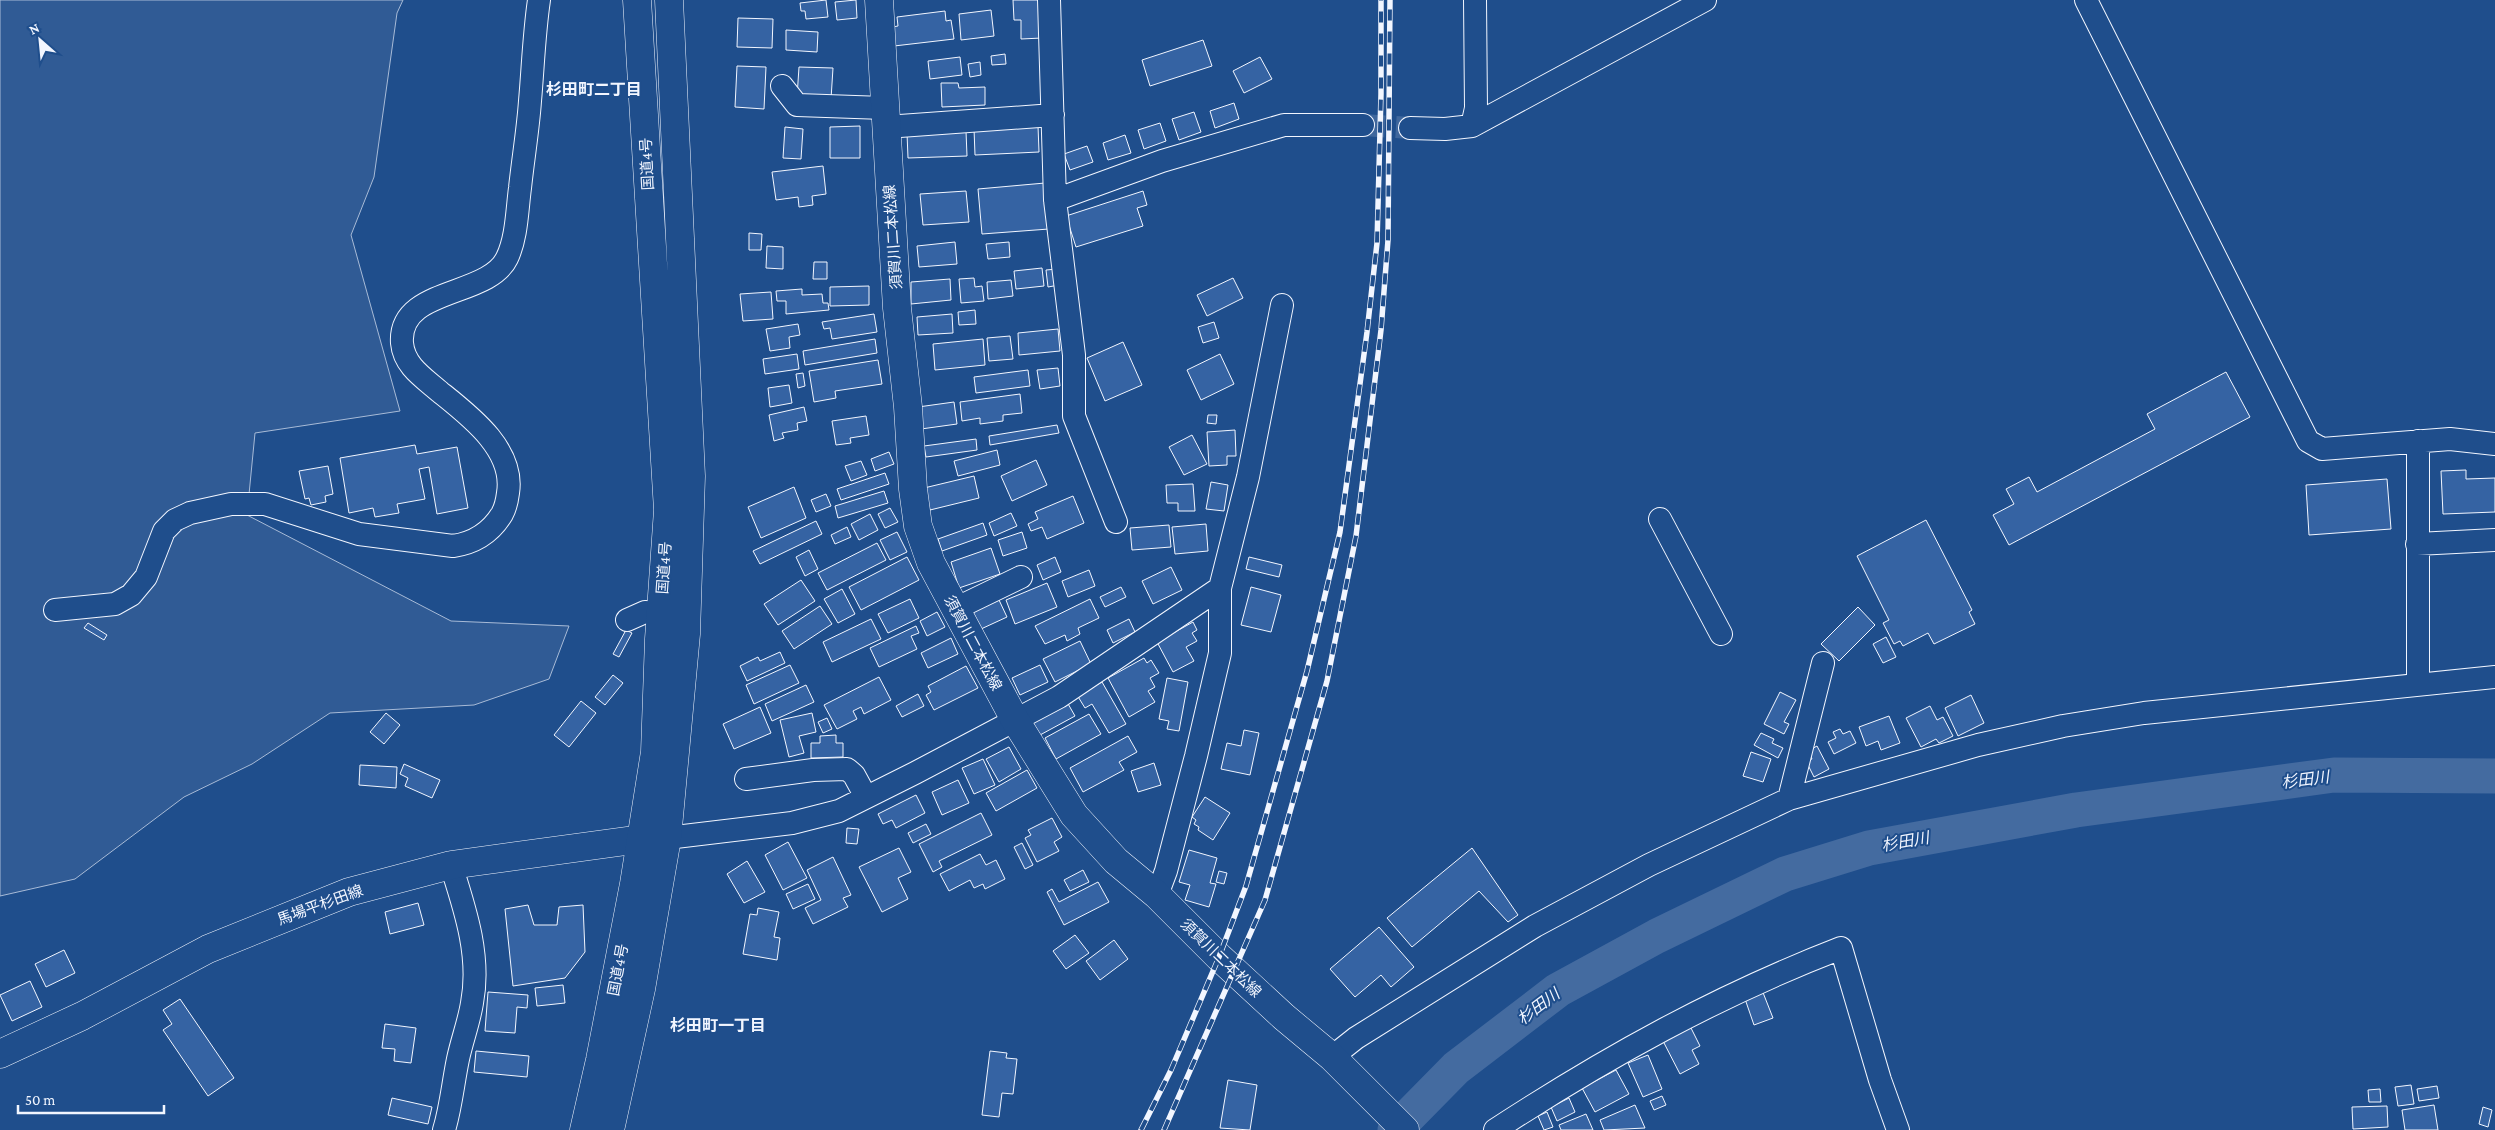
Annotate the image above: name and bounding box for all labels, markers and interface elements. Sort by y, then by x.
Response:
north arrow [15,15,65,65]
text: N [26,19,42,38]
district label: 杉田町二丁目 [546,81,642,98]
street label: 国道4号 [638,137,656,191]
street label: 須賀川二本松線 [881,184,905,290]
street label: 国道4号 [654,541,674,595]
street label: 須賀川二本松線 [941,593,1005,693]
water label: 杉田川 [2280,768,2332,791]
water label: 杉田川 [1880,829,1932,854]
street label: 馬場平杉田線 [275,882,365,928]
street label: 須賀川二本松線 [1178,916,1264,1000]
street label: 国道4号 [605,943,631,997]
water label: 杉田川 [1514,984,1564,1028]
district label: 杉田町一丁目 [670,1017,766,1034]
scale bar [18,1082,164,1114]
text: 50 m [25,1092,55,1108]

